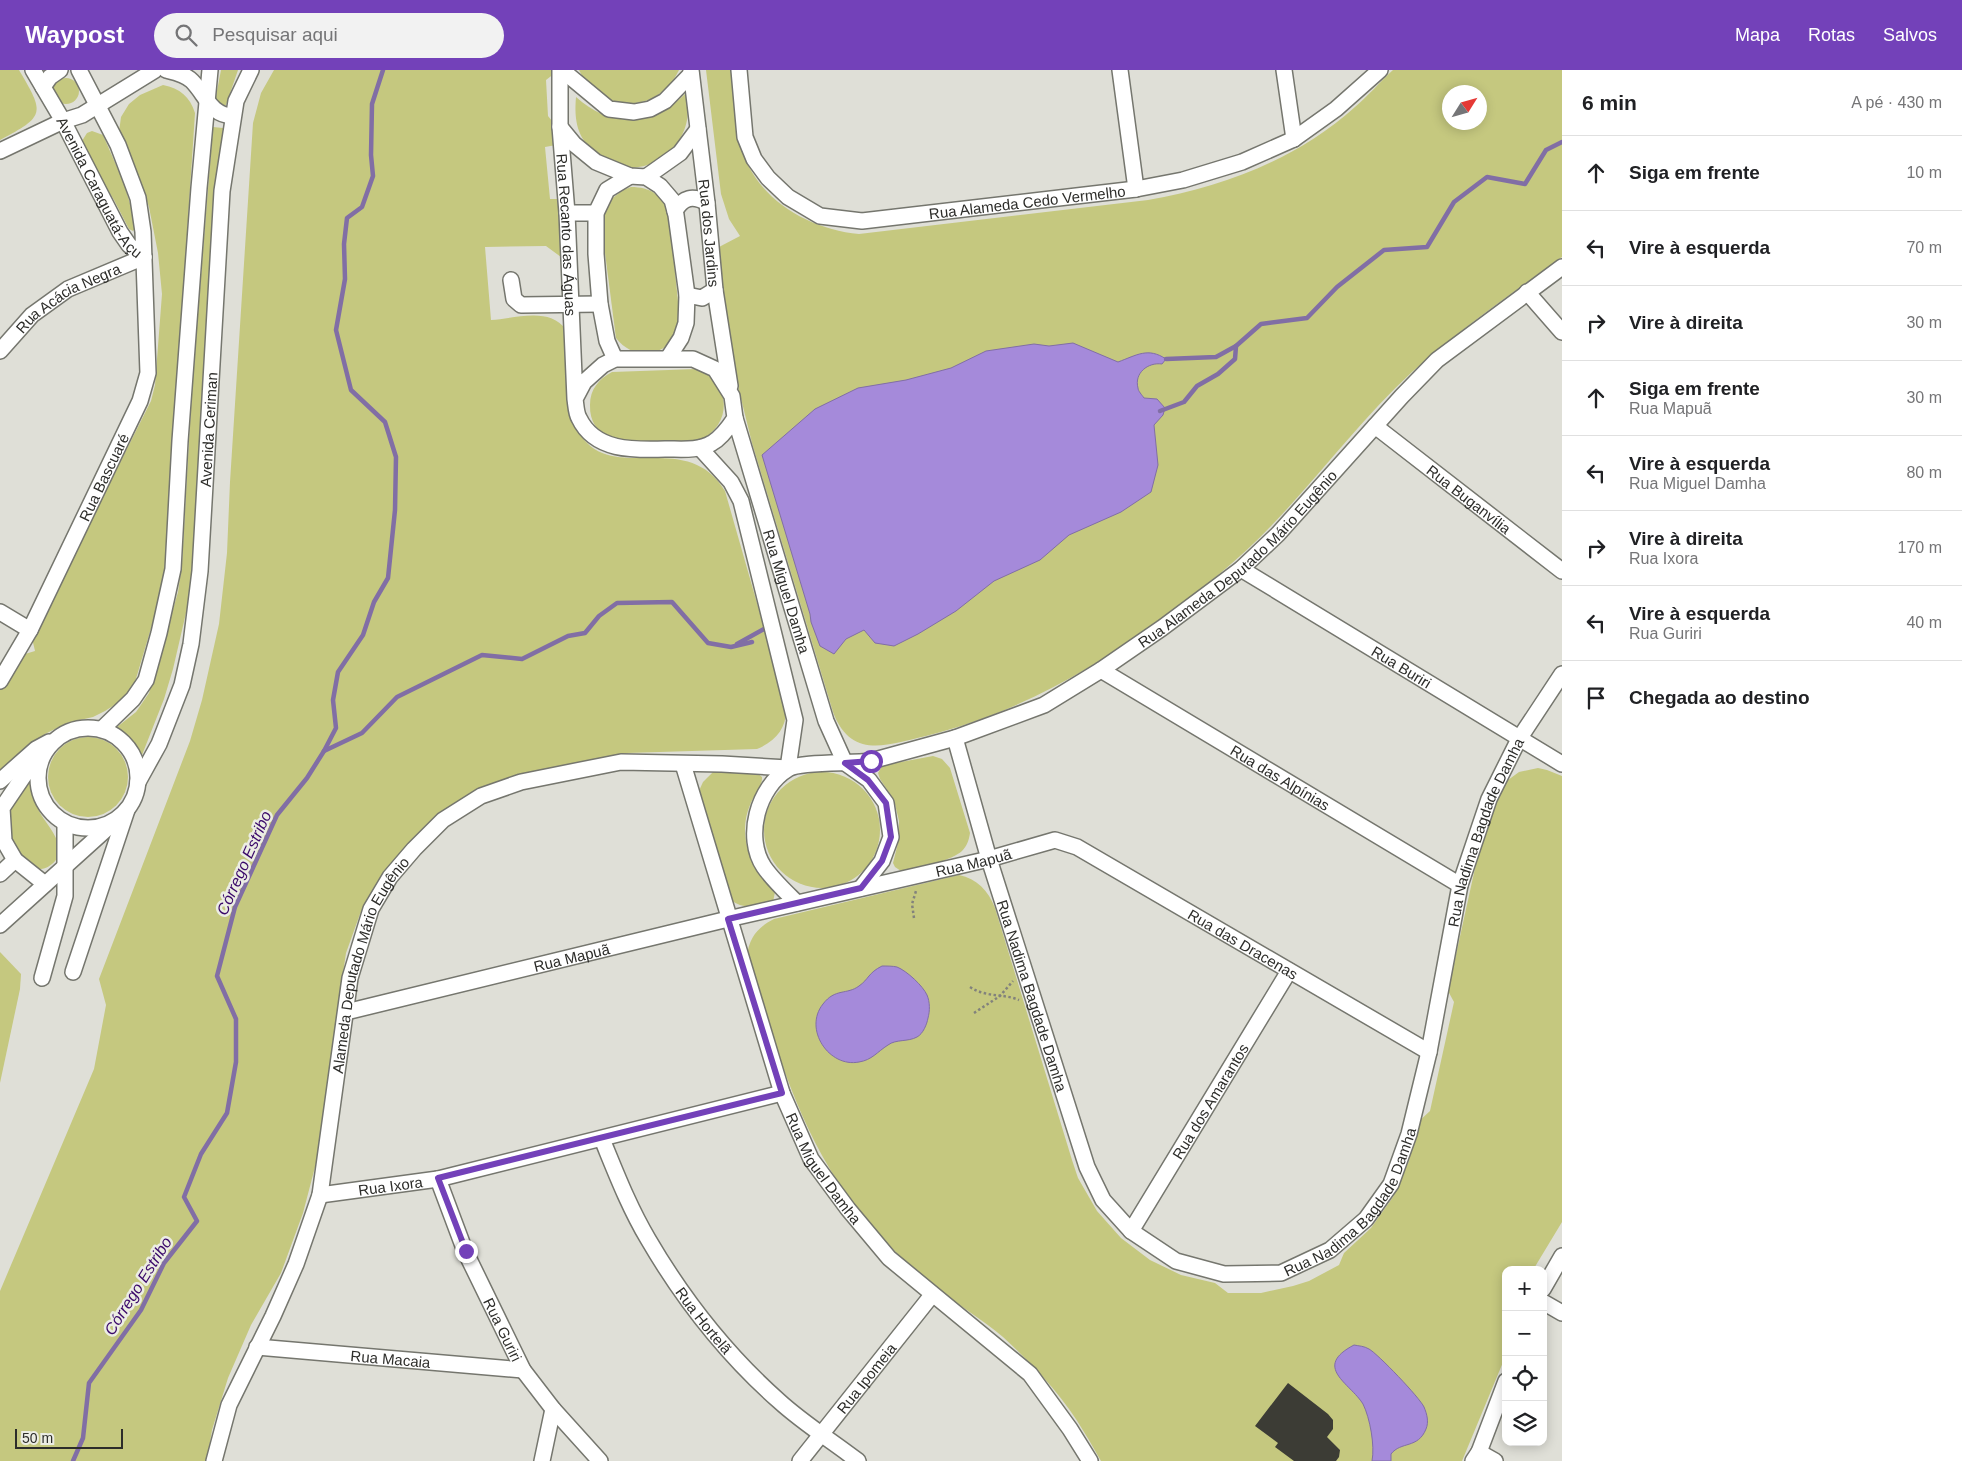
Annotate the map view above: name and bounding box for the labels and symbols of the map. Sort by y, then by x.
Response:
north arrow [1442,85,1487,130]
street label: Avenida Caraguatá-Açu [54,114,146,261]
street label: Rua Recanto das Águas [554,153,580,316]
street label: Rua dos Jardins [696,178,723,288]
street label: Rua Alameda Cedo Vermelho [928,182,1126,222]
street label: Rua Acácia Negra [12,259,123,336]
street label: Avenida Ceriman [196,372,220,487]
street label: Rua Bascuaré [75,430,132,523]
street label: Rua Buganvília [1424,461,1515,537]
street label: Rua Alameda Deputado Mário Eugênio [1134,466,1340,651]
street label: Rua Miguel Damha [760,527,814,656]
street label: Rua Buriri [1369,642,1435,691]
street label: Rua Nadima Bagdade Damha [1444,735,1527,928]
street label: Rua das Alpínias [1228,741,1333,814]
route start [860,750,883,773]
water label: Córrego Estribo [213,808,275,918]
street label: Rua Mapuã [934,844,1014,880]
street label: Alameda Deputado Mário Eugênio [328,853,412,1074]
street label: Rua Nadima Bagdade Damha [994,898,1071,1094]
street label: Rua das Dracenas [1185,905,1301,982]
street label: Rua Mapuã [532,940,612,975]
street label: Rua dos Amarantos [1168,1040,1251,1162]
street label: Rua Miguel Damha [783,1110,865,1228]
street label: Rua Nadima Bagdade Damha [1281,1125,1419,1279]
street label: Rua Ixora [357,1173,424,1198]
water label: Córrego Estribo [101,1234,175,1338]
route end [455,1240,478,1263]
street label: Rua Hortelã [673,1284,736,1357]
street label: Rua Guriri [481,1295,526,1364]
street label: Rua Ipomeia [833,1339,900,1417]
street label: Rua Macaia [350,1347,432,1371]
scale bar [15,1426,122,1449]

